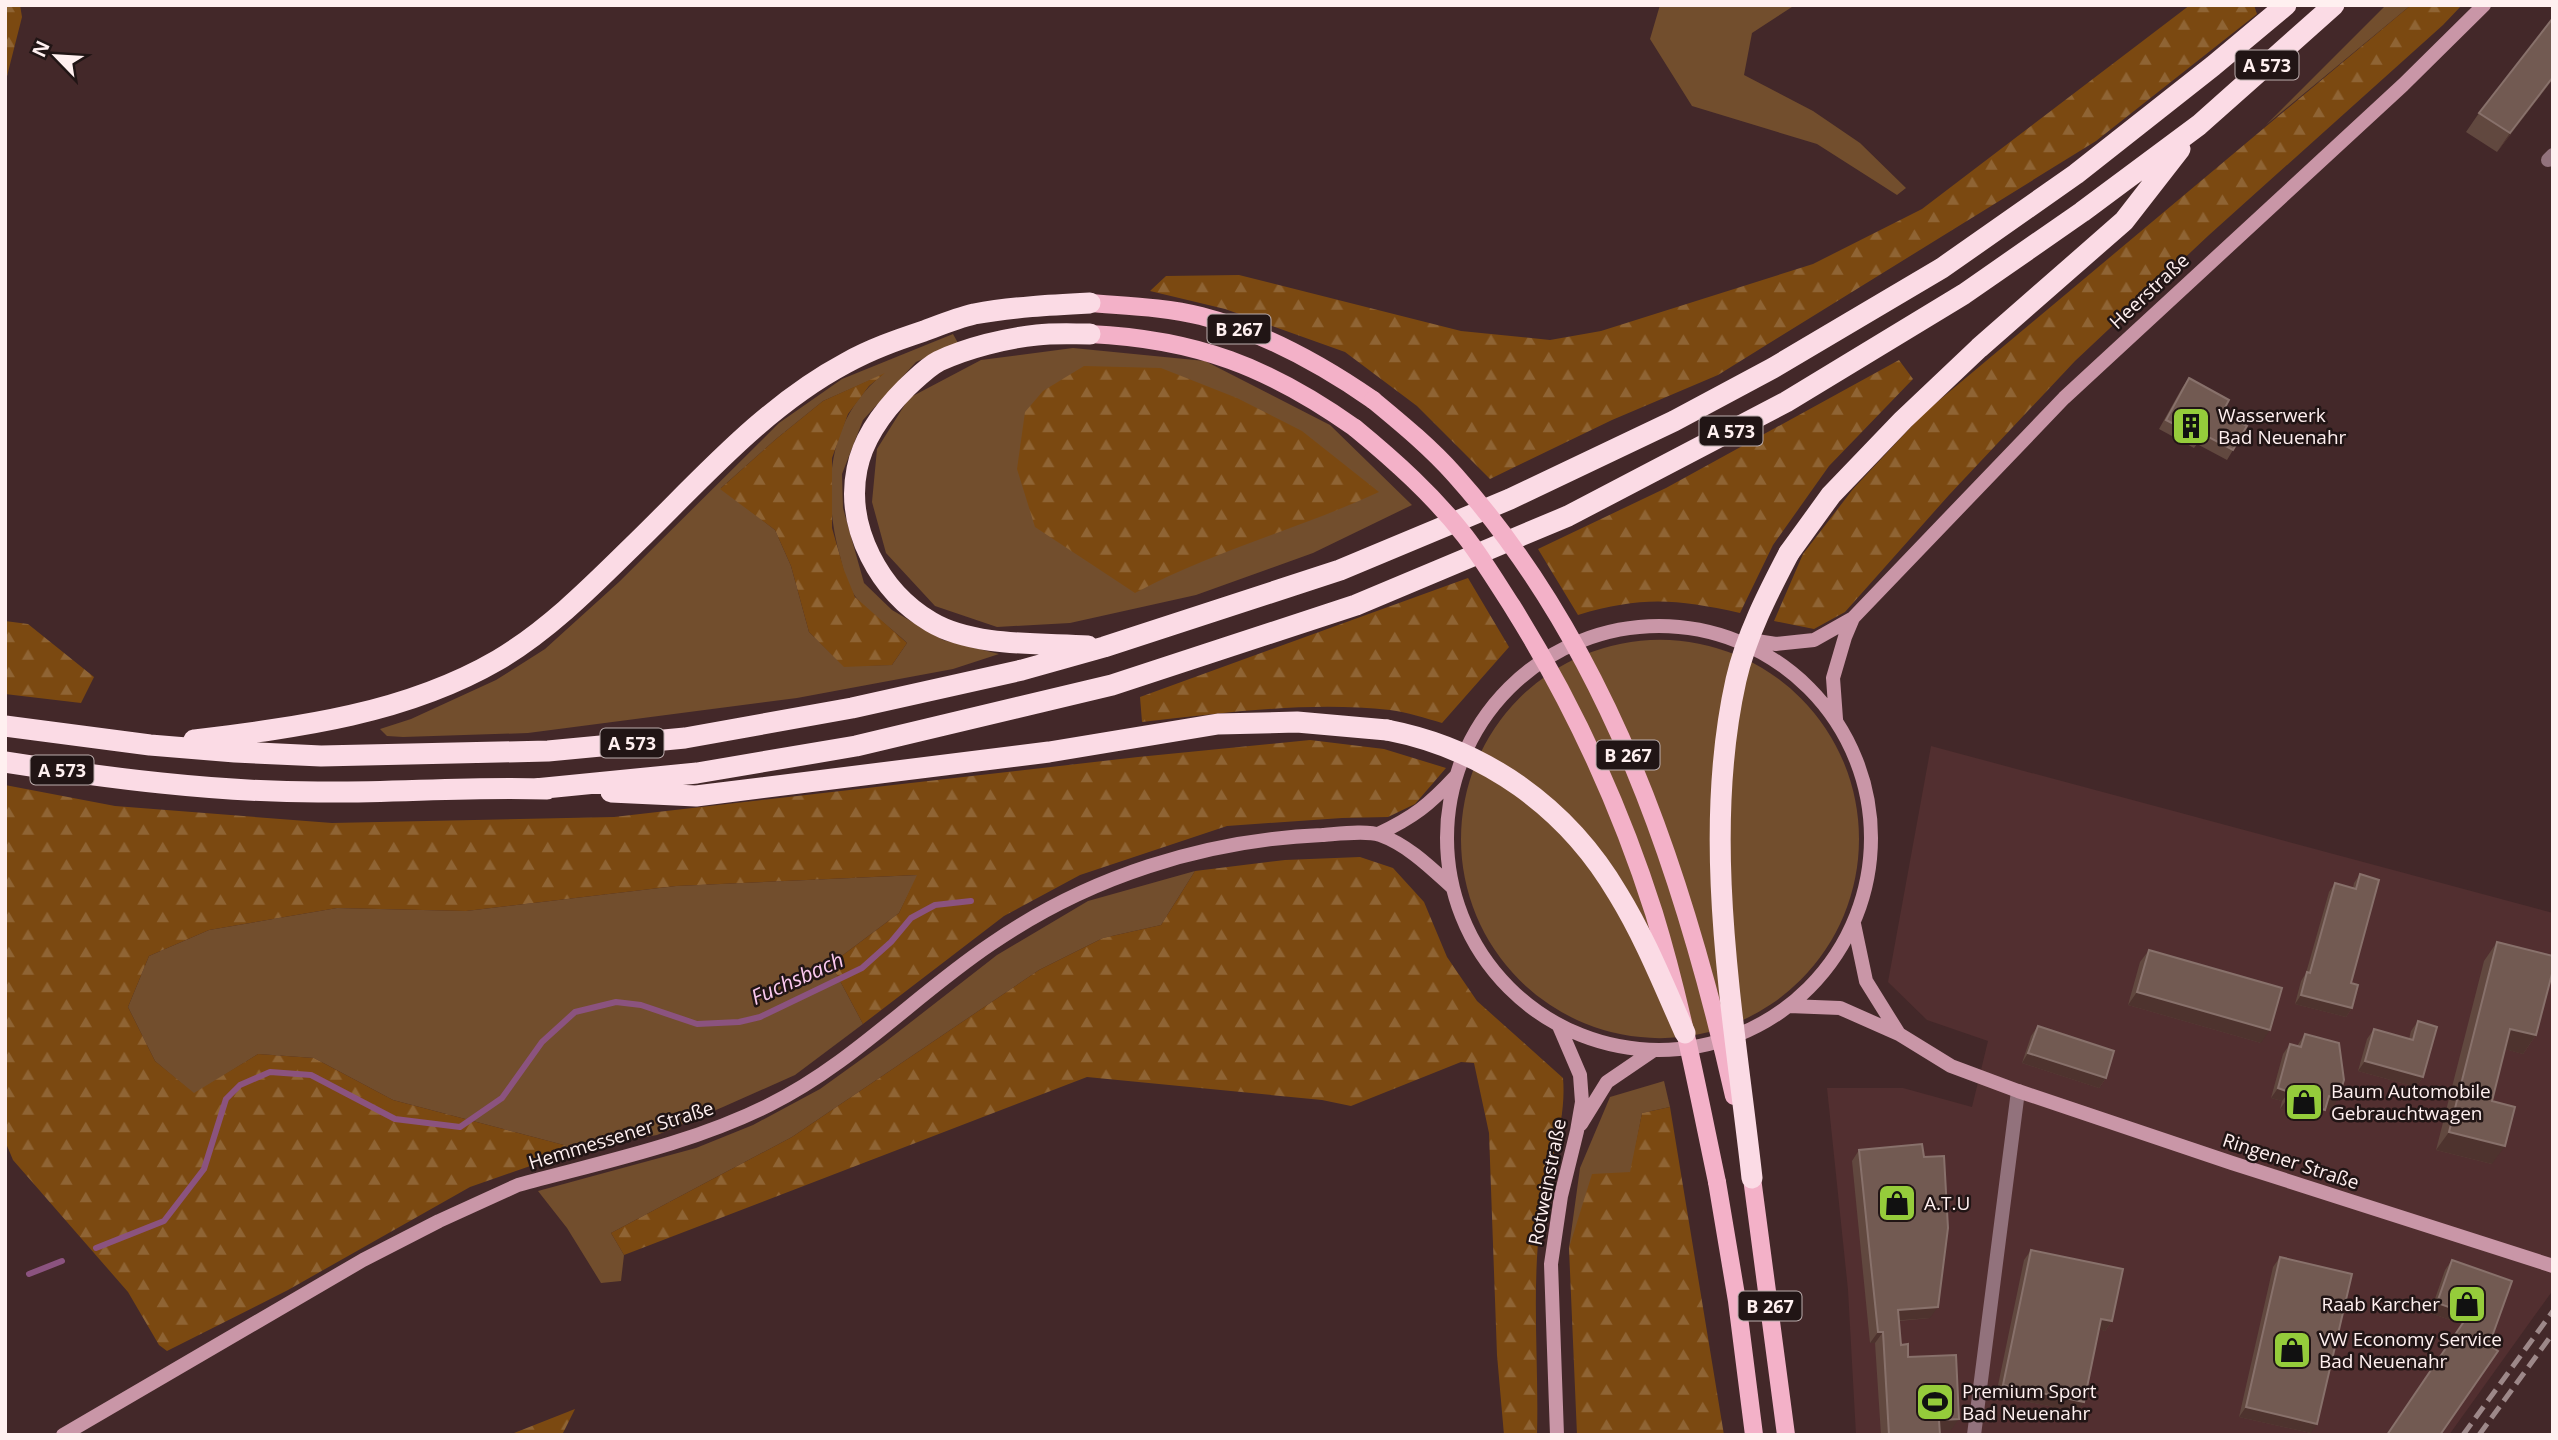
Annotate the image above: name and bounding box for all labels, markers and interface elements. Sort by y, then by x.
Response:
north arrow [21,21,91,91]
text: N [26,36,56,61]
road number: A 573 [2236,51,2298,80]
street label: Heerstraße [2104,247,2194,335]
road number: B 267 [1208,314,1270,344]
place label: Wasserwerk Bad Neuenahr [2218,402,2347,450]
building icon: Wasserwerk Bad Neuenahr [2170,405,2212,447]
road number: A 573 [1700,416,1762,446]
road number: A 573 [600,728,664,758]
road number: B 267 [1596,740,1660,770]
road number: A 573 [31,756,94,784]
water label: Fuchsbach [746,945,848,1011]
place label: Baum Automobile Gebrauchtwagen [2331,1078,2491,1126]
shop icon: Baum Automobile Gebrauchtwagen [2283,1081,2325,1123]
street label: Hemmessener Straße [525,1094,717,1176]
street label: Rotweinstraße [1522,1116,1572,1248]
street label: Ringener Straße [2219,1127,2363,1195]
shop icon: A.T.U [1876,1182,1918,1224]
place label: A.T.U [1924,1190,1970,1216]
shop icon: Raab Karcher [2446,1283,2488,1325]
place label: Raab Karcher [2321,1291,2440,1317]
road number: B 267 [1738,1292,1802,1321]
place label: VW Economy Service Bad Neuenahr [2319,1326,2502,1374]
shop icon: VW Economy Service Bad Neuenahr [2271,1329,2313,1371]
place label: Premium Sport Bad Neuenahr [1962,1378,2097,1426]
sports icon: Premium Sport Bad Neuenahr [1914,1381,1956,1423]

